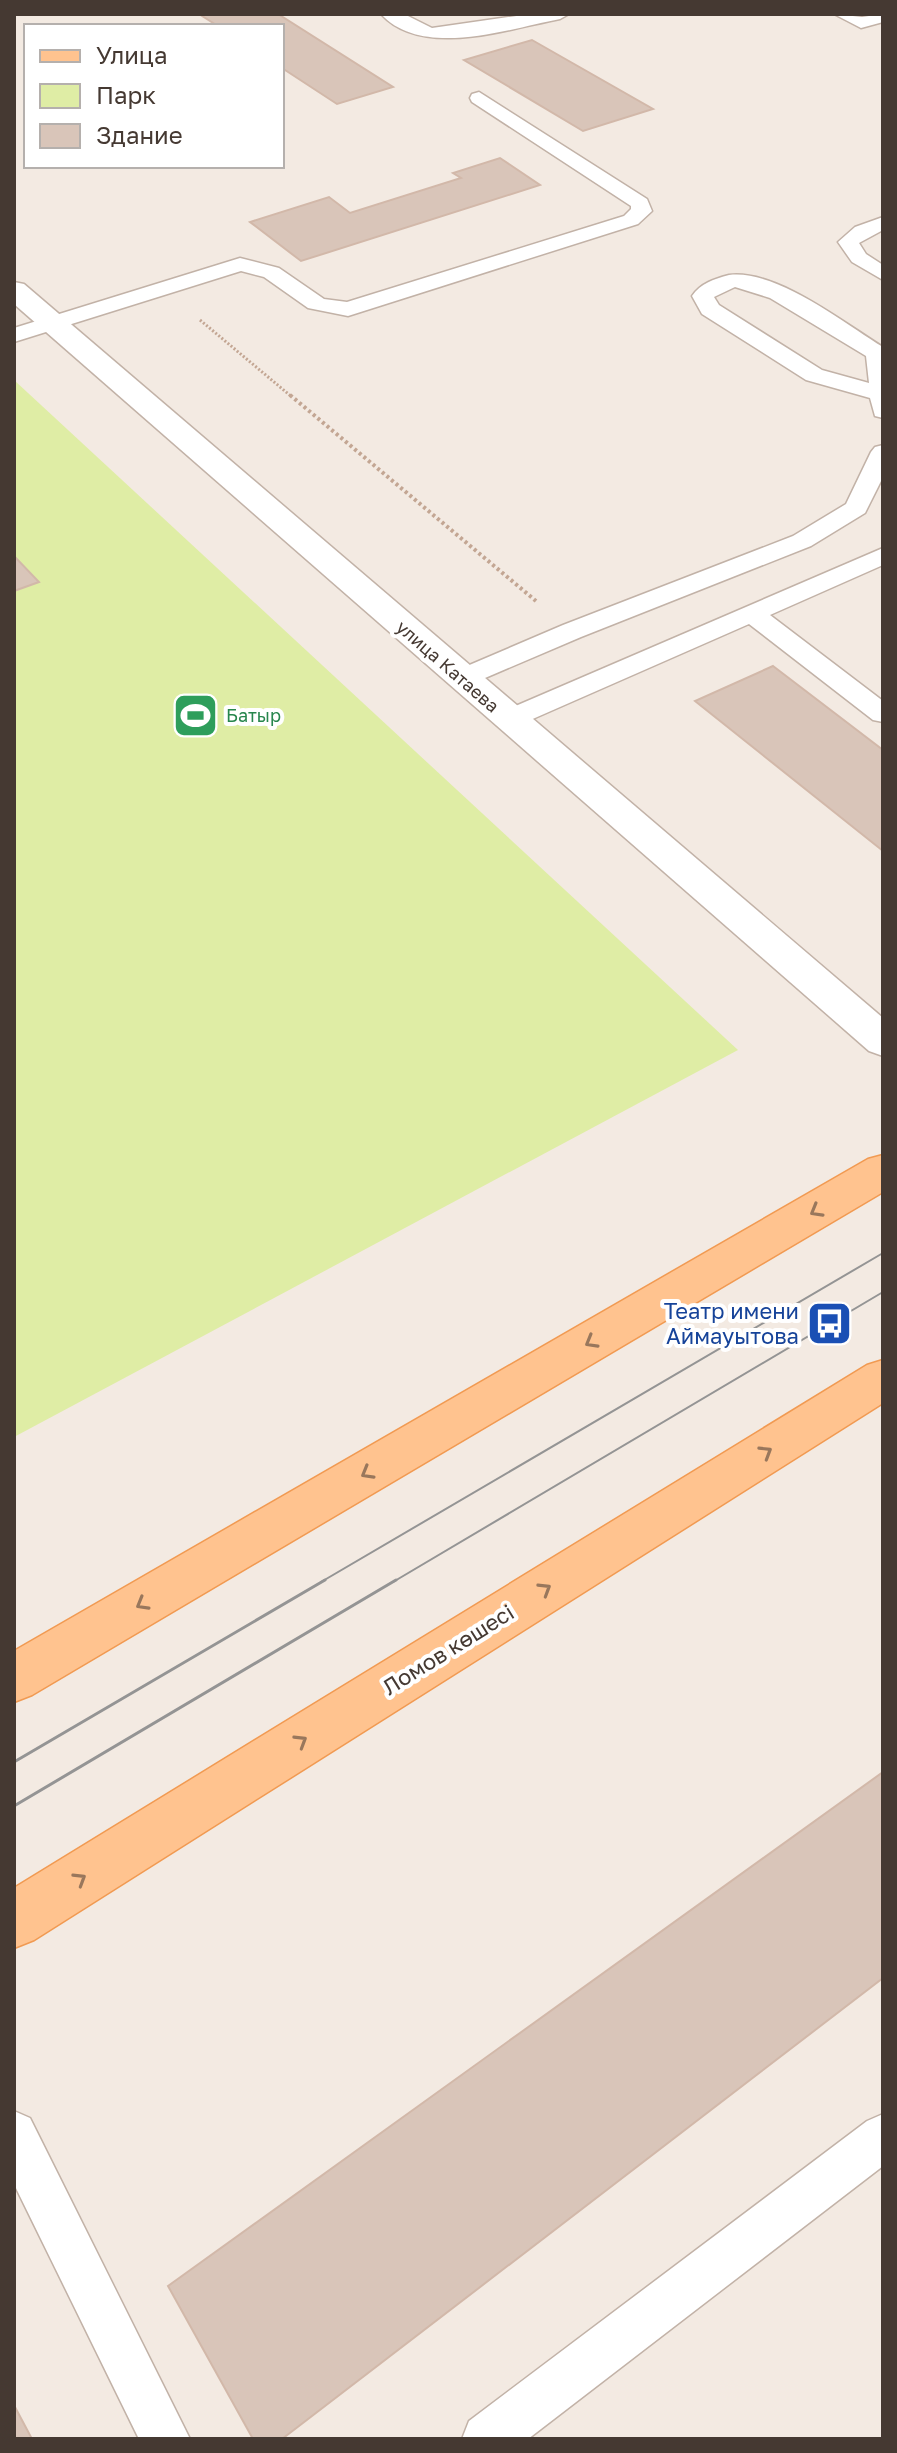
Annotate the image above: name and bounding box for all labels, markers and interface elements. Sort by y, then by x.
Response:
legend [24,24,284,168]
text: Улица [96,40,168,69]
text: Парк [96,80,156,109]
text: Здание [96,120,183,149]
street label: улица Катаева [392,615,504,717]
sports icon: Батыр [171,691,219,739]
place label: Батыр [226,704,281,726]
one-way arrow [810,1201,825,1216]
place label: Театр имени Аймауытова [664,1297,799,1349]
bus stop icon: Театр имени Аймауытова [806,1299,854,1347]
one-way arrow [585,1332,600,1348]
one-way arrow [757,1446,772,1461]
one-way arrow [361,1463,375,1479]
one-way arrow [537,1584,551,1599]
one-way arrow [136,1594,151,1610]
street label: Ломов көшесі [377,1598,519,1700]
one-way arrow [292,1736,307,1751]
one-way arrow [71,1873,86,1888]

